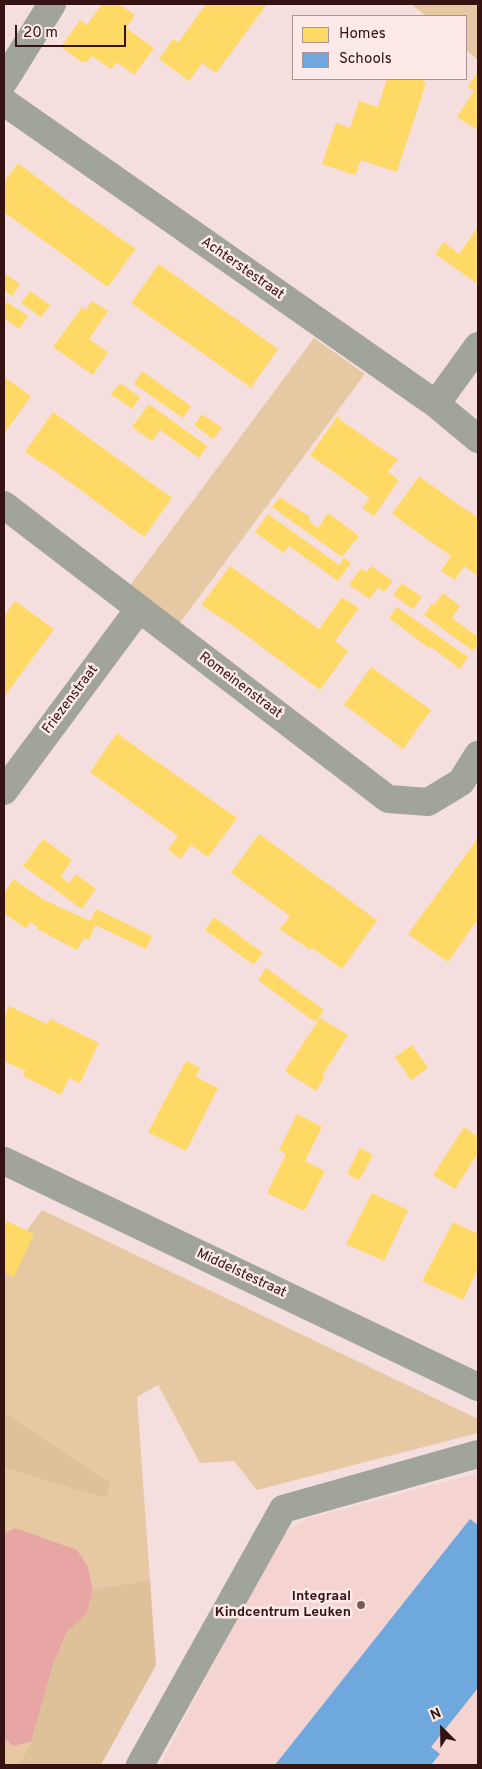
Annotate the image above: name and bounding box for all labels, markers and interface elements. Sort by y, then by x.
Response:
scale bar [18,15,129,47]
legend [292,15,467,80]
text: 20 m [23,24,58,43]
text: Homes [339,25,386,44]
text: Schools [339,50,392,69]
street label: Achterstestraat [197,234,287,304]
street label: Romeinenstraat [195,649,285,723]
street label: Friezenstraat [40,662,102,738]
street label: Middelstestraat [194,1246,288,1302]
place label: Integraal Kindcentrum Leuken [215,1589,351,1621]
marker: Integraal Kindcentrum Leuken [355,1599,367,1611]
north arrow [417,1704,467,1754]
text: N [428,1705,444,1725]

